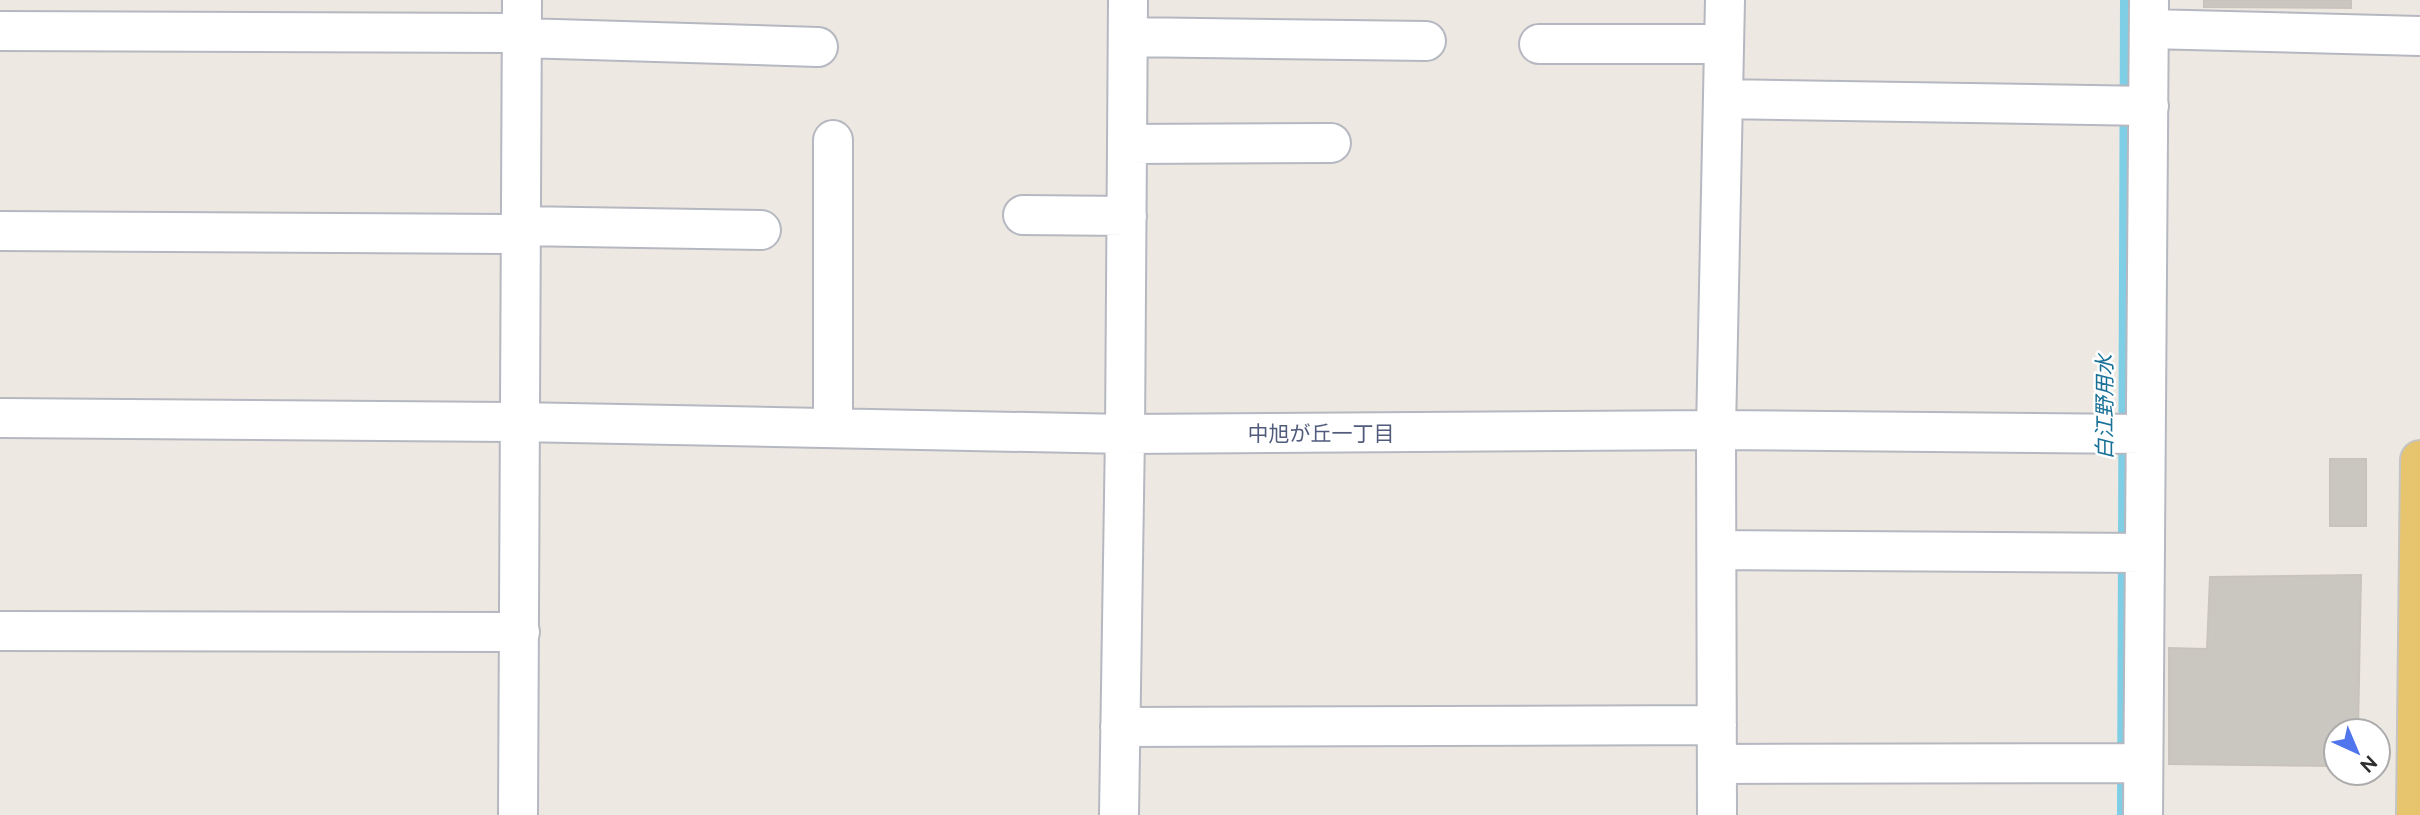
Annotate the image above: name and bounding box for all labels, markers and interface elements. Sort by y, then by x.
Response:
water label: 白江野用水 [2092,353,2117,460]
district label: 中旭が丘一丁目 [1248,421,1395,446]
north arrow [2322,717,2392,787]
text: N [2356,751,2382,777]

